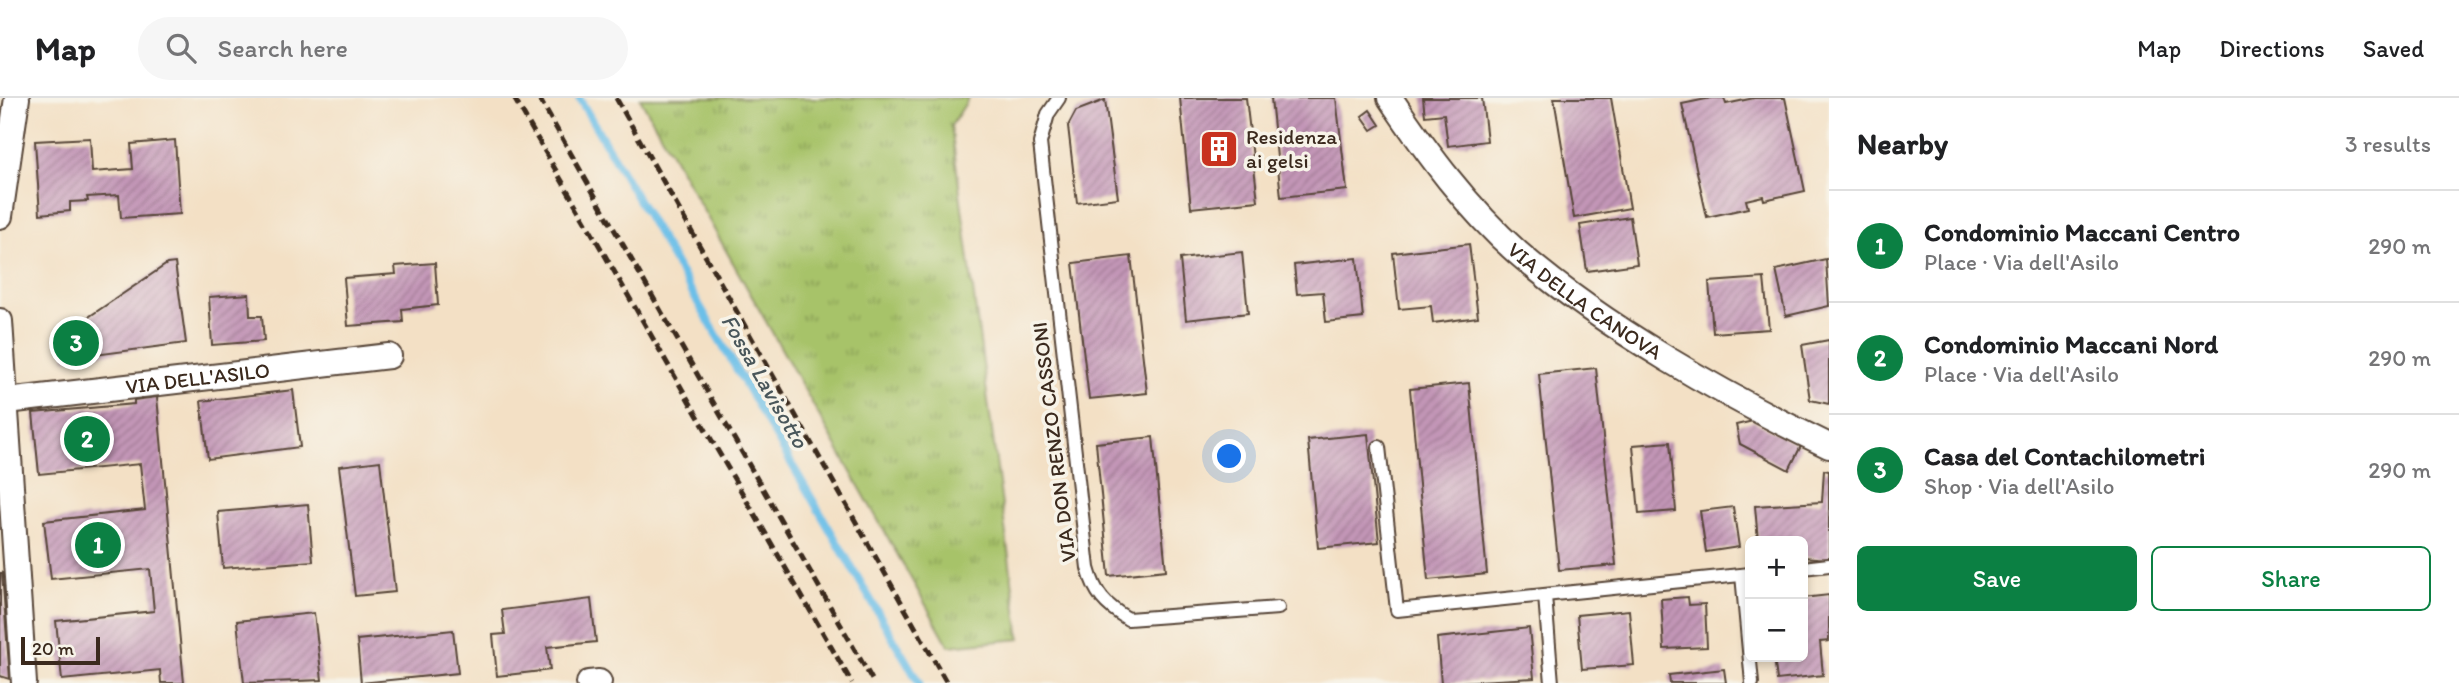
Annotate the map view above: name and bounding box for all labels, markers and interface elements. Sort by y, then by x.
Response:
search box [138,17,628,80]
text: Map [35,29,96,68]
icon: search [162,29,200,67]
text: Search here [218,32,348,64]
text: Map [2137,34,2181,63]
text: Directions [2219,34,2325,63]
text: Saved [2363,34,2424,63]
place label: Residenza ai gelsi [1246,124,1337,173]
text: Nearby [1857,125,1948,162]
building icon: Residenza ai gelsi [1198,128,1240,170]
text: 3 results [2345,130,2431,158]
text: Condominio Maccani Centro [1924,216,2240,248]
text: 1 [1875,232,1885,260]
text: 290 m [2368,232,2431,260]
street label: VIA DELLA CANOVA [1503,237,1667,365]
text: Place · Via dell'Asilo [1924,248,2119,276]
water label: Fossa Lavisotto [715,309,815,454]
pin: 3 [53,317,99,369]
street label: VIA DON RENZO CASSONI [1026,321,1081,563]
text: Condominio Maccani Nord [1924,328,2218,360]
text: 2 [1874,344,1886,372]
text: 290 m [2368,344,2431,372]
street label: VIA DELL'ASILO [124,357,271,399]
text: Place · Via dell'Asilo [1924,360,2119,388]
pin: 2 [64,413,110,465]
your location [1212,439,1246,473]
text: Casa del Contachilometri [1924,440,2205,472]
text: 3 [1874,456,1886,484]
text: 290 m [2368,456,2431,484]
text: Shop · Via dell'Asilo [1924,472,2114,500]
pin: 1 [75,519,121,571]
map controls [1745,536,1808,662]
button: + [1745,536,1808,599]
button: Save [1857,546,2137,611]
button: Share [2151,546,2431,611]
button: − [1745,599,1808,662]
scale bar [21,634,100,666]
text: 20 m [32,637,74,660]

